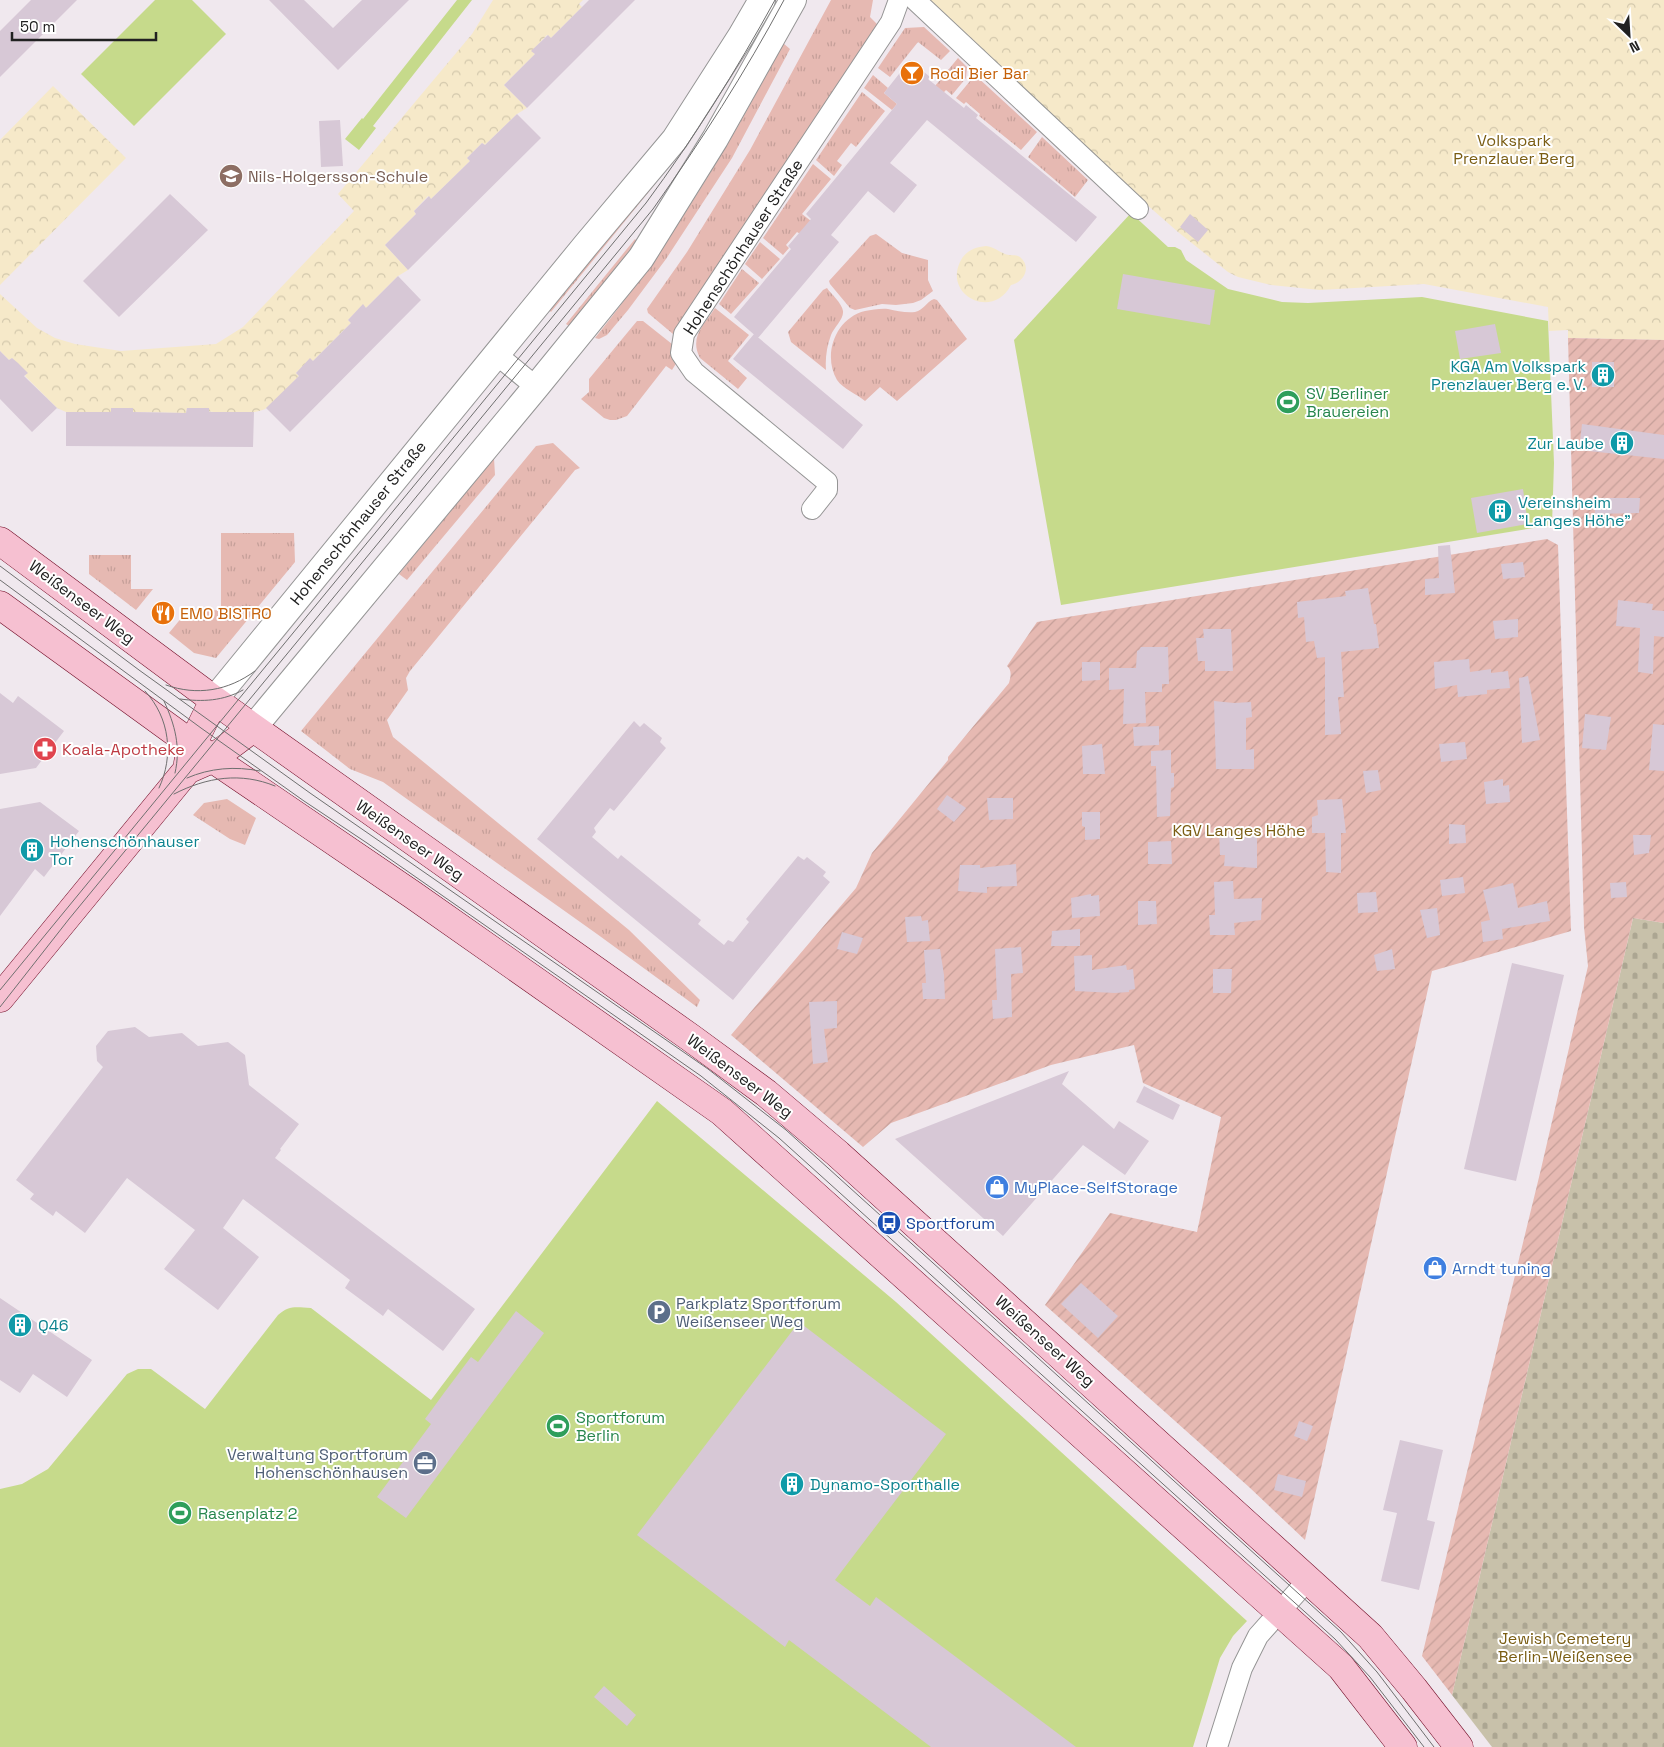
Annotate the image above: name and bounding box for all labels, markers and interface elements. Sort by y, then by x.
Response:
scale bar [12,10,156,42]
north arrow [1604,10,1654,60]
text: 50 m [20,17,55,36]
text: N [1626,37,1643,57]
bar icon: Rodi Bier Bar [899,60,925,86]
place label: Rodi Bier Bar [930,63,1028,84]
park label: Volkspark Prenzlauer Berg [1453,130,1575,169]
street label: Hohenschönhauser Straße [678,155,808,339]
school or university icon: Nils-Holgersson-Schule [218,163,244,189]
place label: Nils-Holgersson-Schule [248,166,428,187]
place label: KGA Am Volkspark Prenzlauer Berg e. V. [1431,356,1586,395]
building icon: KGA Am Volkspark Prenzlauer Berg e. V. [1590,362,1616,388]
place label: SV Berliner Brauereien [1306,383,1389,422]
sports icon: SV Berliner Brauereien [1275,389,1301,415]
building icon: Zur Laube [1609,430,1635,456]
place label: Zur Laube [1528,433,1604,454]
street label: Hohenschönhauser Straße [285,437,431,609]
place label: Vereinsheim "Langes Höhe" [1518,492,1631,531]
building icon: Vereinsheim "Langes Höhe" [1487,498,1513,524]
street label: Weißenseer Weg [25,555,139,649]
restaurant icon: EMO BISTRO [150,600,176,626]
place label: EMO BISTRO [180,603,272,624]
pharmacy icon: Koala-Apotheke [32,736,58,762]
place label: Koala-Apotheke [62,739,185,760]
street label: Weißenseer Weg [352,795,468,885]
park label: KGV Langes Höhe [1172,820,1306,841]
place label: Hohenschönhauser Tor [50,831,200,870]
building icon: Hohenschönhauser Tor [19,837,45,863]
street label: Weißenseer Weg [683,1029,797,1123]
shop icon: MyPlace-SelfStorage [984,1174,1010,1200]
place label: MyPlace-SelfStorage [1014,1177,1178,1198]
bus stop icon: Sportforum [876,1210,902,1236]
place label: Sportforum [906,1213,995,1234]
shop icon: Arndt tuning [1422,1255,1448,1281]
place label: Arndt tuning [1452,1258,1551,1279]
street label: Weißenseer Weg [991,1291,1099,1391]
place label: Parkplatz Sportforum Weißenseer Weg [676,1293,841,1332]
parking icon: Parkplatz Sportforum Weißenseer Weg [646,1299,672,1325]
building icon: Q46 [7,1312,33,1338]
place label: Q46 [38,1315,69,1336]
place label: Sportforum Berlin [576,1407,665,1446]
sports icon: Sportforum Berlin [545,1413,571,1439]
place label: Verwaltung Sportforum Hohenschönhausen [227,1444,408,1483]
office icon: Verwaltung Sportforum Hohenschönhausen [412,1450,438,1476]
building icon: Dynamo-Sporthalle [779,1471,805,1497]
place label: Dynamo-Sporthalle [810,1474,960,1495]
sports icon: Rasenplatz 2 [167,1500,193,1526]
place label: Rasenplatz 2 [198,1503,297,1524]
park label: Jewish Cemetery Berlin-Weißensee [1498,1628,1632,1667]

